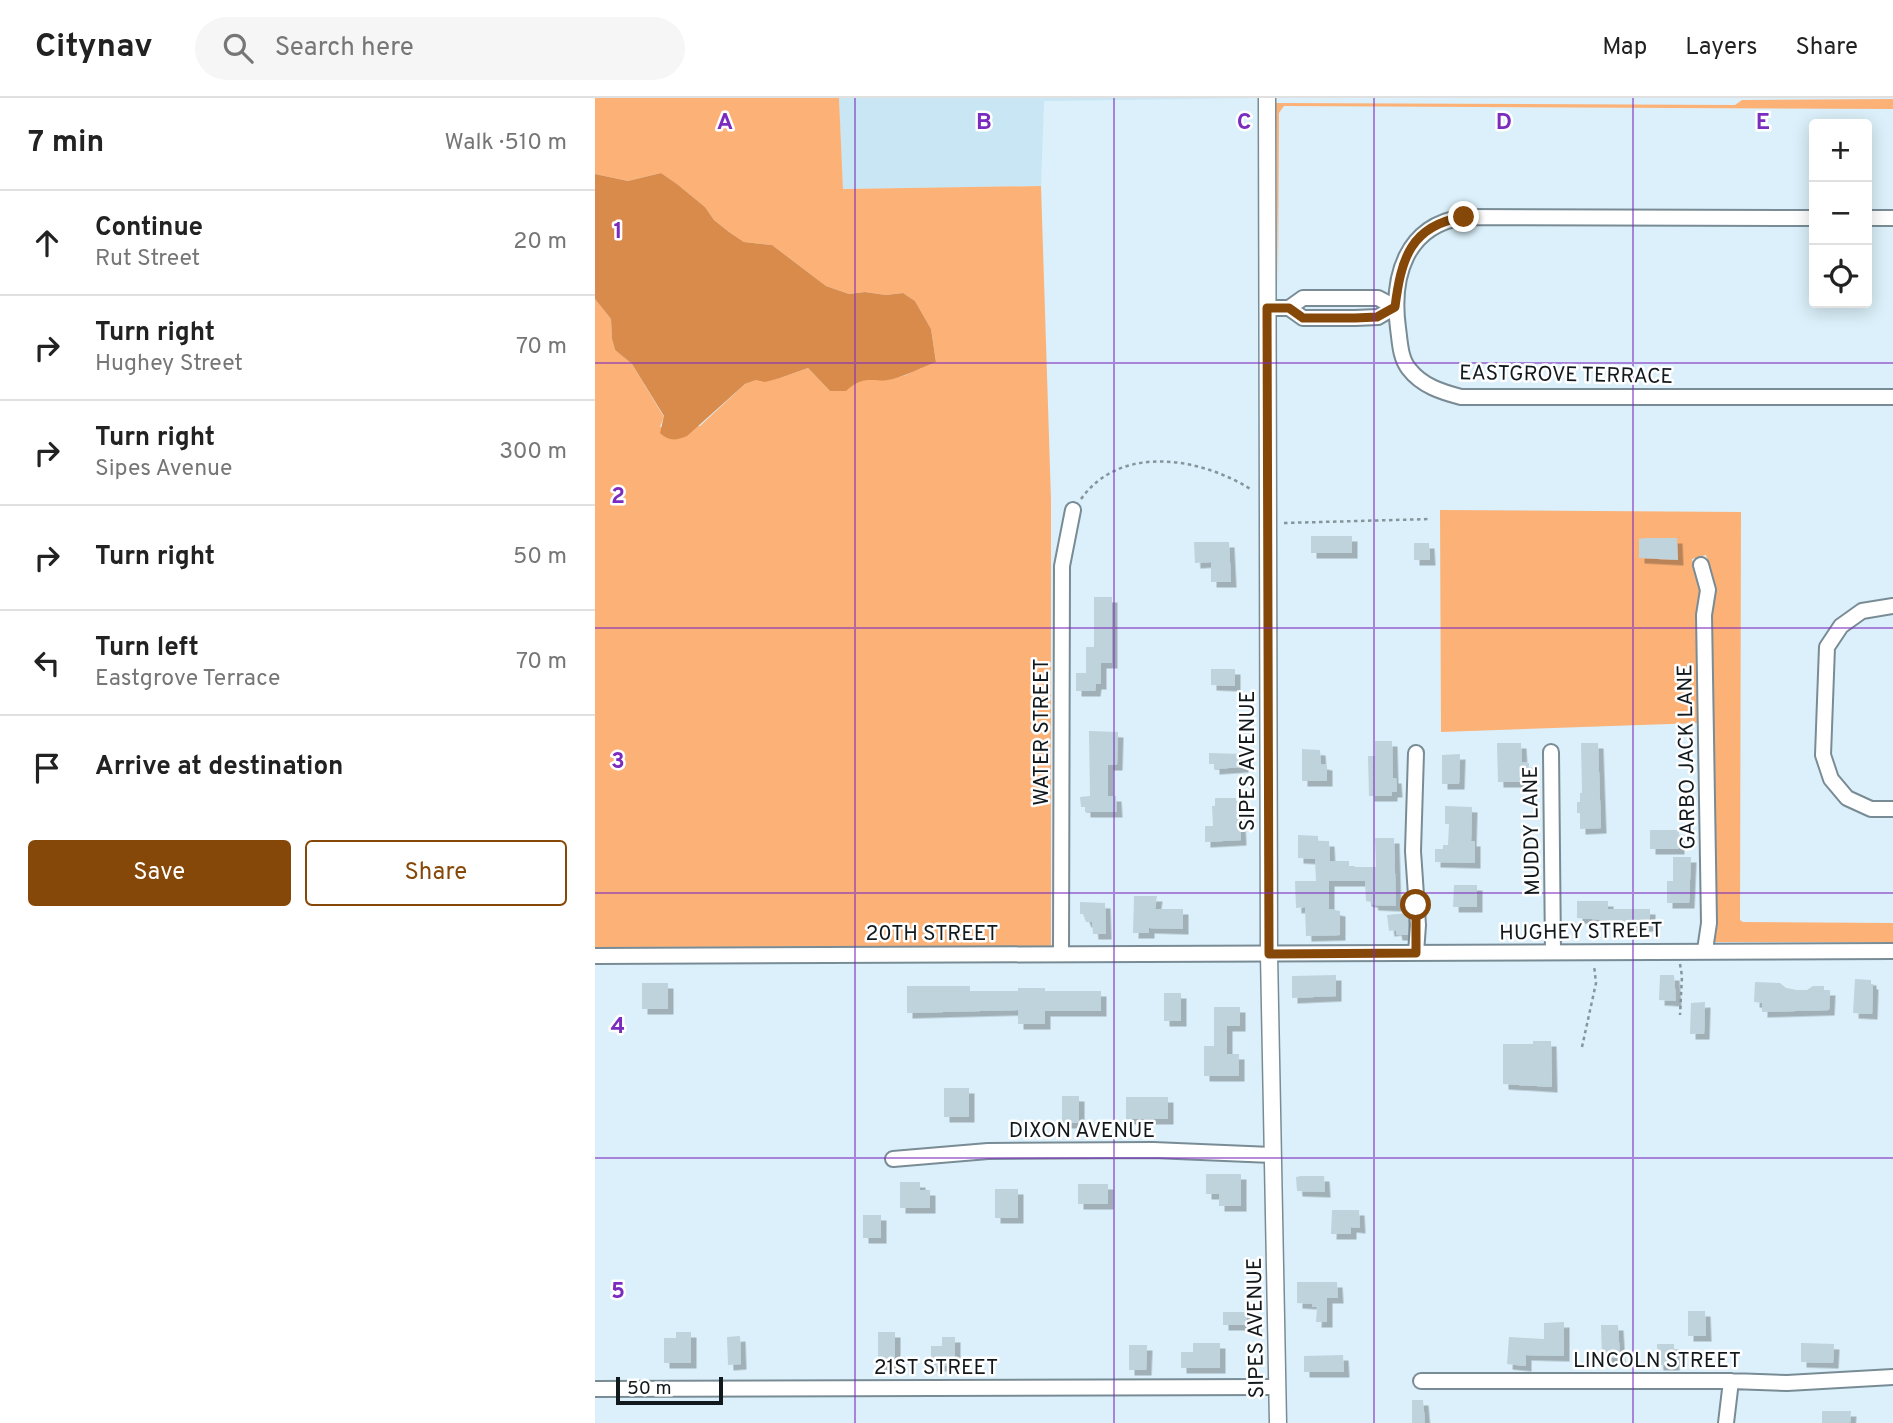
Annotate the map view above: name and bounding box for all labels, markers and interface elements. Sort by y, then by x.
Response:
search box [195,17,685,80]
text: Citynav [35,27,153,69]
icon: search [219,29,257,67]
text: Search here [275,32,414,65]
text: Map [1602,33,1647,63]
text: Layers [1685,33,1757,63]
text: Share [1795,33,1858,63]
text: A [717,109,733,138]
text: B [976,109,992,138]
text: C [1237,109,1251,138]
text: D [1496,109,1512,138]
text: E [1756,109,1770,138]
map controls [1809,119,1872,308]
button: + [1809,119,1872,182]
text: 7 min [28,125,104,162]
text: Walk · 510 m [445,129,567,158]
button: − [1809,182,1872,245]
route end [1448,201,1479,232]
text: Continue [95,212,203,245]
text: 1 [613,218,623,247]
icon: ahead [28,224,66,262]
text: 20 m [513,228,567,257]
text: Rut Street [95,245,200,274]
button: locate [1809,245,1872,308]
text: Turn right [95,317,215,350]
icon: right [28,329,66,367]
text: 70 m [516,333,567,362]
text: Hughey Street [95,350,243,379]
street label: EASTGROVE TERRACE [1459,360,1673,391]
text: Turn right [95,422,215,455]
icon: right [28,434,66,472]
text: 300 m [499,438,567,467]
text: Sipes Avenue [95,455,232,484]
text: 2 [611,483,625,512]
icon: right [28,539,66,577]
text: Turn right [95,541,215,574]
text: 50 m [513,543,567,572]
text: Turn left [95,632,199,665]
icon: left [28,644,66,682]
text: 70 m [516,648,567,677]
street label: WATER STREET [1029,658,1056,806]
street label: GARBO JACK LANE [1672,664,1703,850]
text: Eastgrove Terrace [95,665,280,694]
street label: SIPES AVENUE [1235,691,1262,831]
text: 3 [611,748,625,777]
icon: arrive [28,749,66,787]
text: Arrive at destination [95,751,343,784]
street label: MUDDY LANE [1518,766,1547,896]
button: Save [28,840,291,906]
button: Share [305,840,567,906]
route start [1400,889,1431,920]
street label: HUGHEY STREET [1499,918,1663,947]
street label: 20TH STREET [865,921,999,948]
text: 4 [611,1013,625,1042]
street label: DIXON AVENUE [1009,1118,1155,1145]
street label: SIPES AVENUE [1242,1257,1271,1399]
text: 5 [611,1278,625,1307]
street label: LINCOLN STREET [1573,1348,1741,1375]
street label: 21ST STREET [874,1355,998,1382]
scale bar [616,1374,723,1406]
text: 50 m [627,1377,672,1401]

